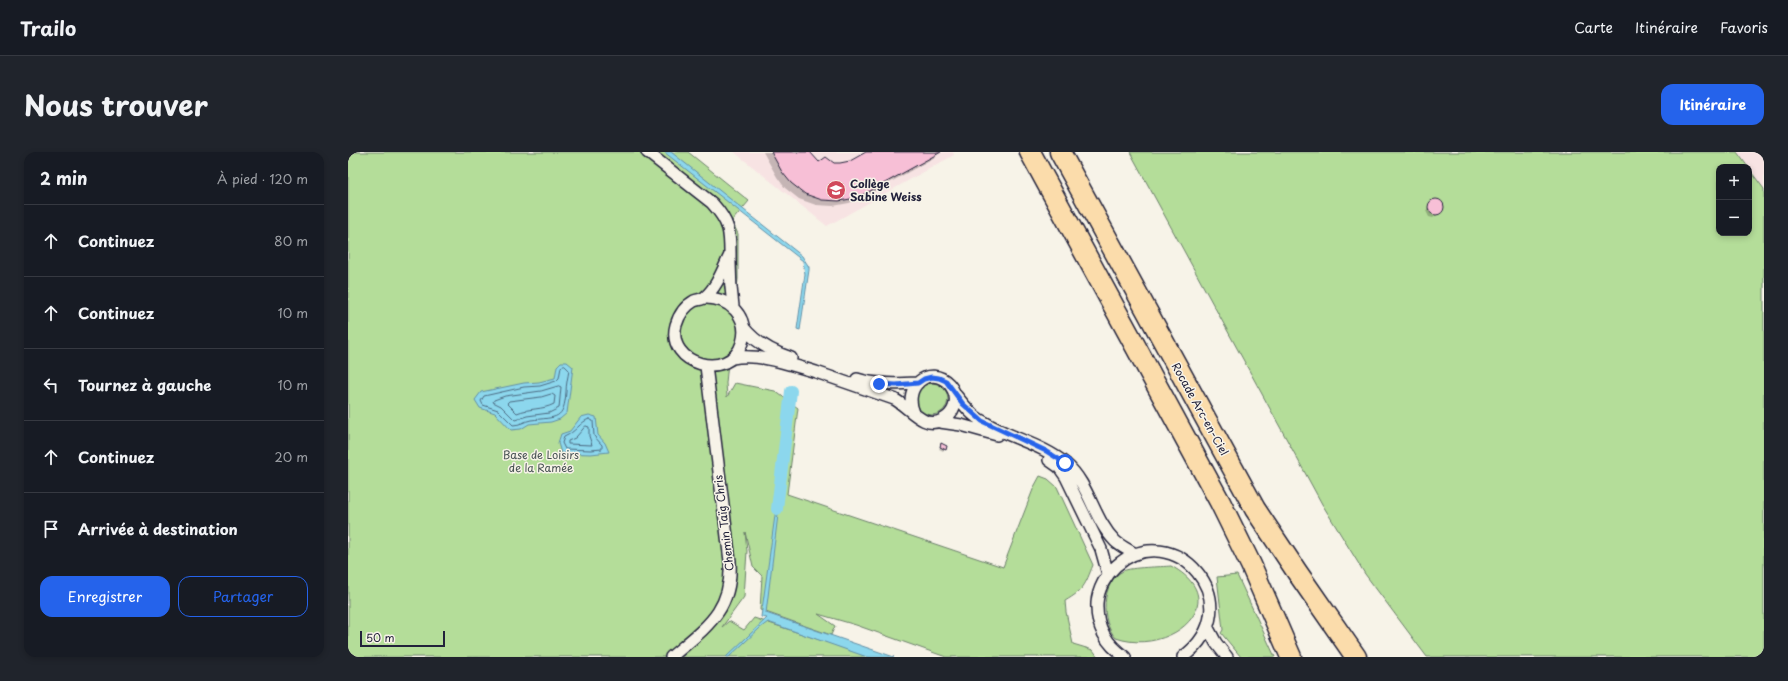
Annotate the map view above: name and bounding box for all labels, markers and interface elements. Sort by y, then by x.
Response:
text: Trailo [20,14,76,42]
text: Carte [1574,17,1613,38]
text: Itinéraire [1635,17,1698,38]
text: Favoris [1720,17,1768,38]
text: Nous trouver [24,83,208,126]
button: Itinéraire [1661,84,1764,125]
map controls [1716,164,1752,236]
button: + [1716,164,1752,200]
text: 2 min [40,165,87,191]
text: À pied · 120 m [217,169,308,188]
place label: Collège Sabine Weiss [850,175,922,205]
school or university icon: Collège Sabine Weiss [825,179,847,201]
button: − [1716,200,1752,236]
text: Continuez [78,229,154,252]
icon: ahead [40,230,62,252]
text: 80 m [274,231,308,250]
text: Continuez [78,301,154,324]
icon: ahead [40,302,62,324]
text: 10 m [278,303,308,322]
street label: Rocade Arc-en-Ciel [1168,359,1233,458]
text: Tournez à gauche [78,373,212,396]
icon: left [40,374,62,396]
text: 10 m [278,375,308,394]
route end [870,375,888,393]
text: Continuez [78,445,154,468]
icon: ahead [40,446,62,468]
park label: Base de Loisirs de la Ramée [503,446,579,476]
text: 20 m [274,447,308,466]
route start [1056,454,1074,472]
street label: Chemin Taïg Chris [709,474,738,572]
text: Arrivée à destination [78,517,238,540]
icon: arrive [40,518,62,540]
button: Enregistrer [40,576,170,617]
button: Partager [178,576,308,617]
scale bar [360,629,445,648]
text: 50 m [366,629,395,646]

